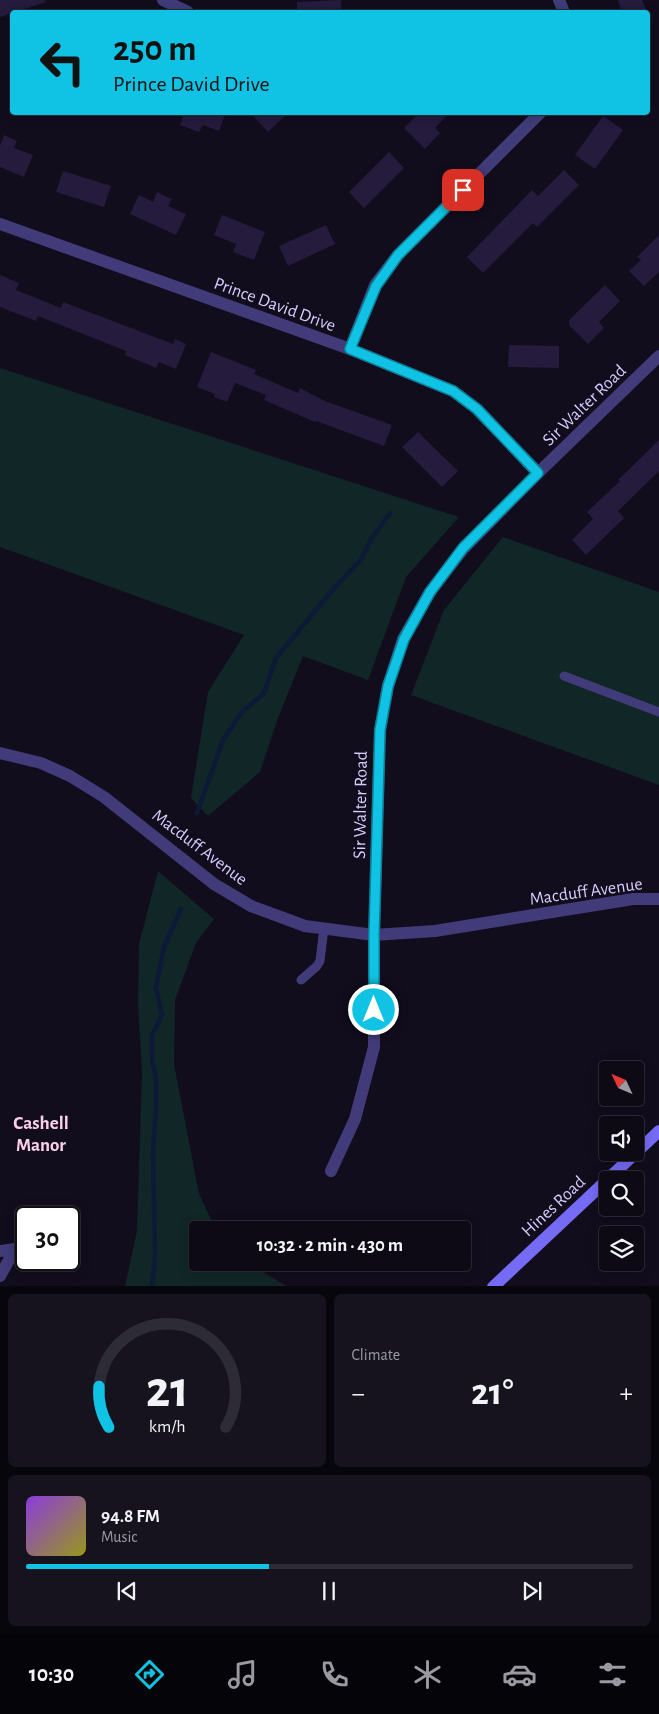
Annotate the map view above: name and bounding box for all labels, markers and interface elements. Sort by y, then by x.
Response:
icon: left [30,30,95,95]
text: 250 m [113,32,196,67]
text: Prince David Drive [113,73,270,95]
pin [442,169,484,211]
icon: arrive [449,176,477,204]
street label: Prince David Drive [211,275,338,335]
street label: Sir Walter Road [540,362,630,450]
street label: Sir Walter Road [351,751,371,859]
street label: Macduff Avenue [148,806,250,889]
street label: Macduff Avenue [528,875,644,909]
position arrow [347,983,399,1035]
north arrow [599,1061,644,1106]
map controls [599,1061,644,1271]
district label: Cashell Manor [13,1114,69,1155]
button: sound [599,1116,644,1161]
button: search [599,1171,644,1216]
street label: Hines Road [518,1173,589,1240]
speed limit sign: 30 [15,1206,80,1271]
button: layers [599,1226,644,1271]
text: 10:32 · 2 min · 430 m [257,1236,403,1255]
text: Climate [352,1347,400,1363]
text: 21 [145,1364,188,1416]
text: 21° [471,1374,514,1412]
text: − [352,1380,365,1408]
text: + [620,1380,633,1408]
text: km/h [148,1418,185,1436]
text: 94.8 FM [101,1507,160,1526]
text: Music [101,1529,137,1545]
icon: previous [113,1577,141,1605]
icon: pause [315,1577,343,1605]
icon: next [518,1577,546,1605]
icon: directions [132,1657,167,1692]
icon: music [225,1657,260,1692]
icon: phone [317,1657,352,1692]
icon: climate [410,1657,445,1692]
icon: car [502,1657,537,1692]
icon: filters [595,1657,630,1692]
text: 10:30 [29,1663,74,1685]

